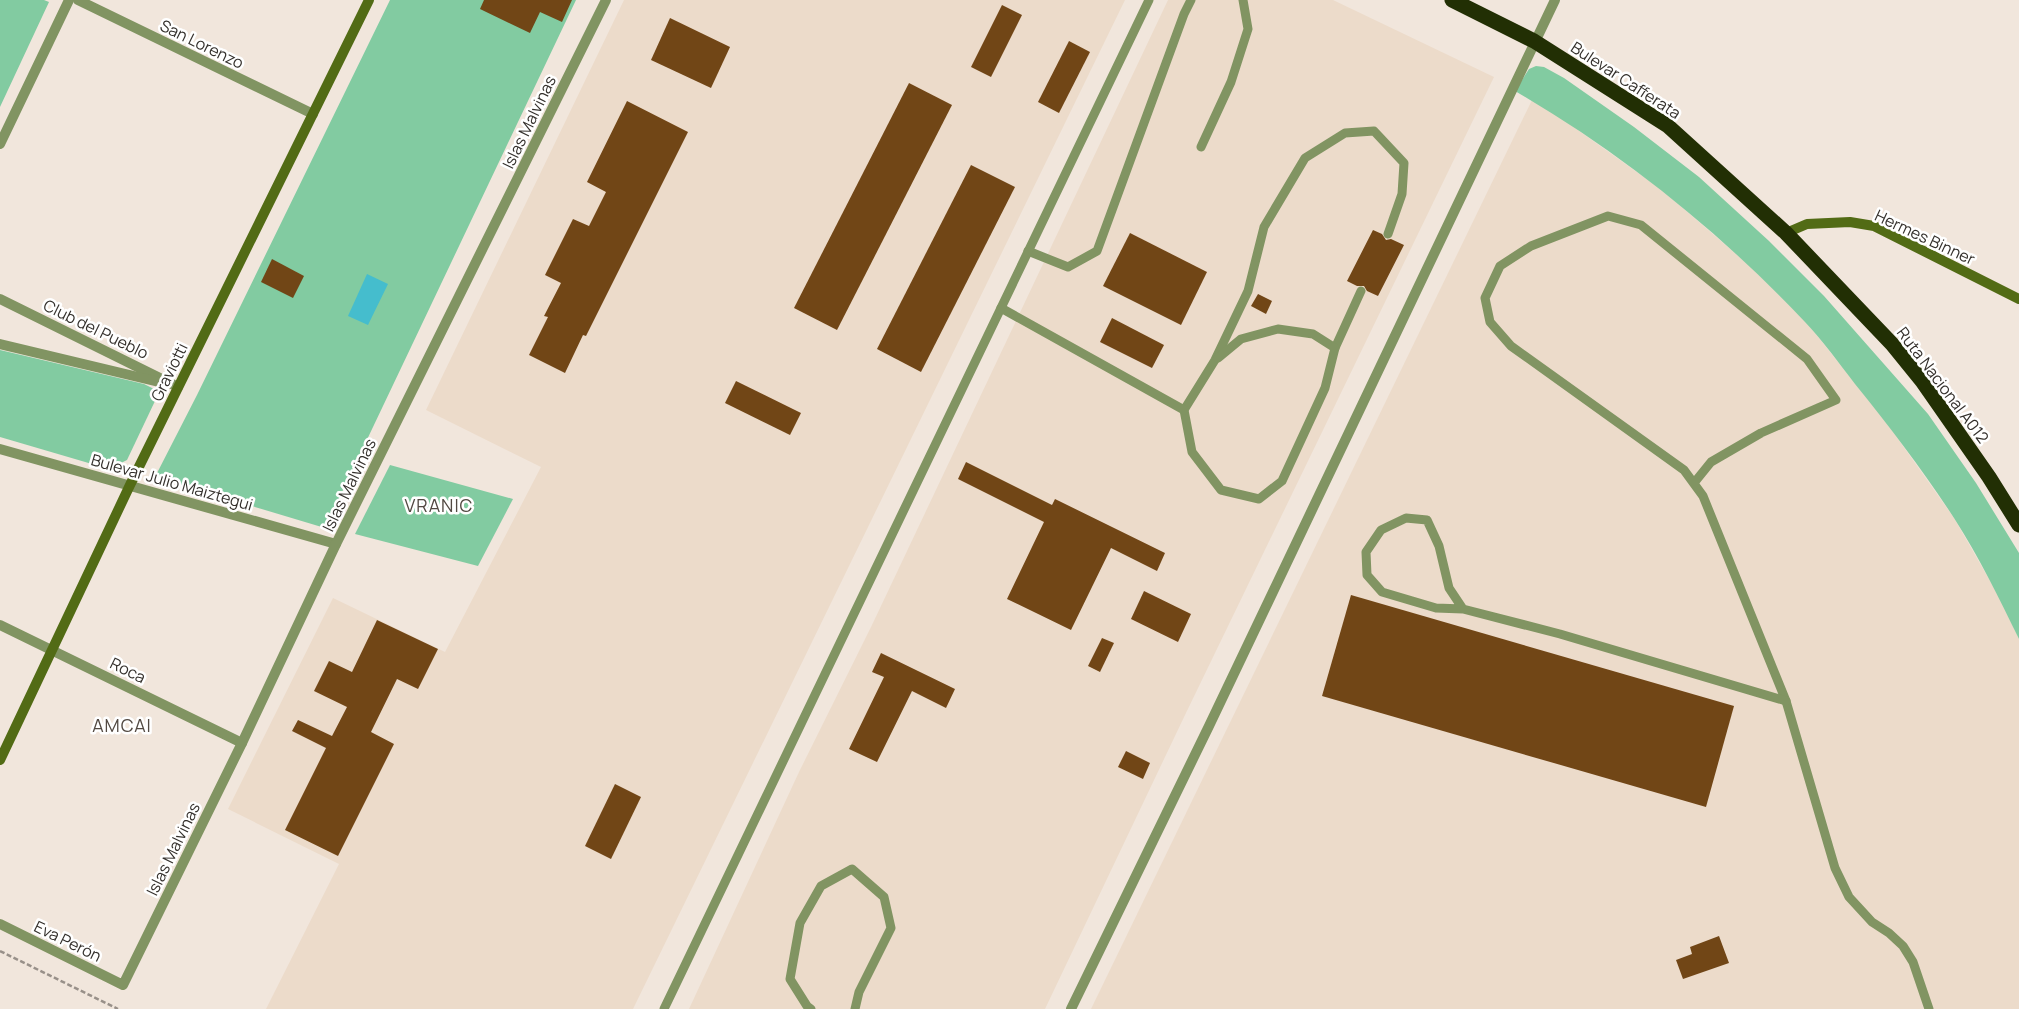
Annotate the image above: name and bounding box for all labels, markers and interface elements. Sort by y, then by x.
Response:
street label: San Lorenzo [156,14,248,74]
street label: Bulevar Cafferata [1567,36,1685,124]
street label: Islas Malvinas [497,72,561,172]
street label: Hermes Binner [1871,204,1979,270]
street label: Club del Pueblo [40,294,152,364]
street label: Ruta Nacional A012 [1892,322,1994,448]
street label: Graviotti [145,339,193,405]
street label: Islas Malvinas [317,435,381,535]
street label: Bulevar Julio Maiztegui [89,448,255,516]
district label: VRANIC [404,493,474,517]
street label: Roca [106,652,150,688]
district label: AMCAI [92,713,152,737]
street label: Islas Malvinas [141,799,205,899]
street label: Eva Perón [31,915,105,967]

